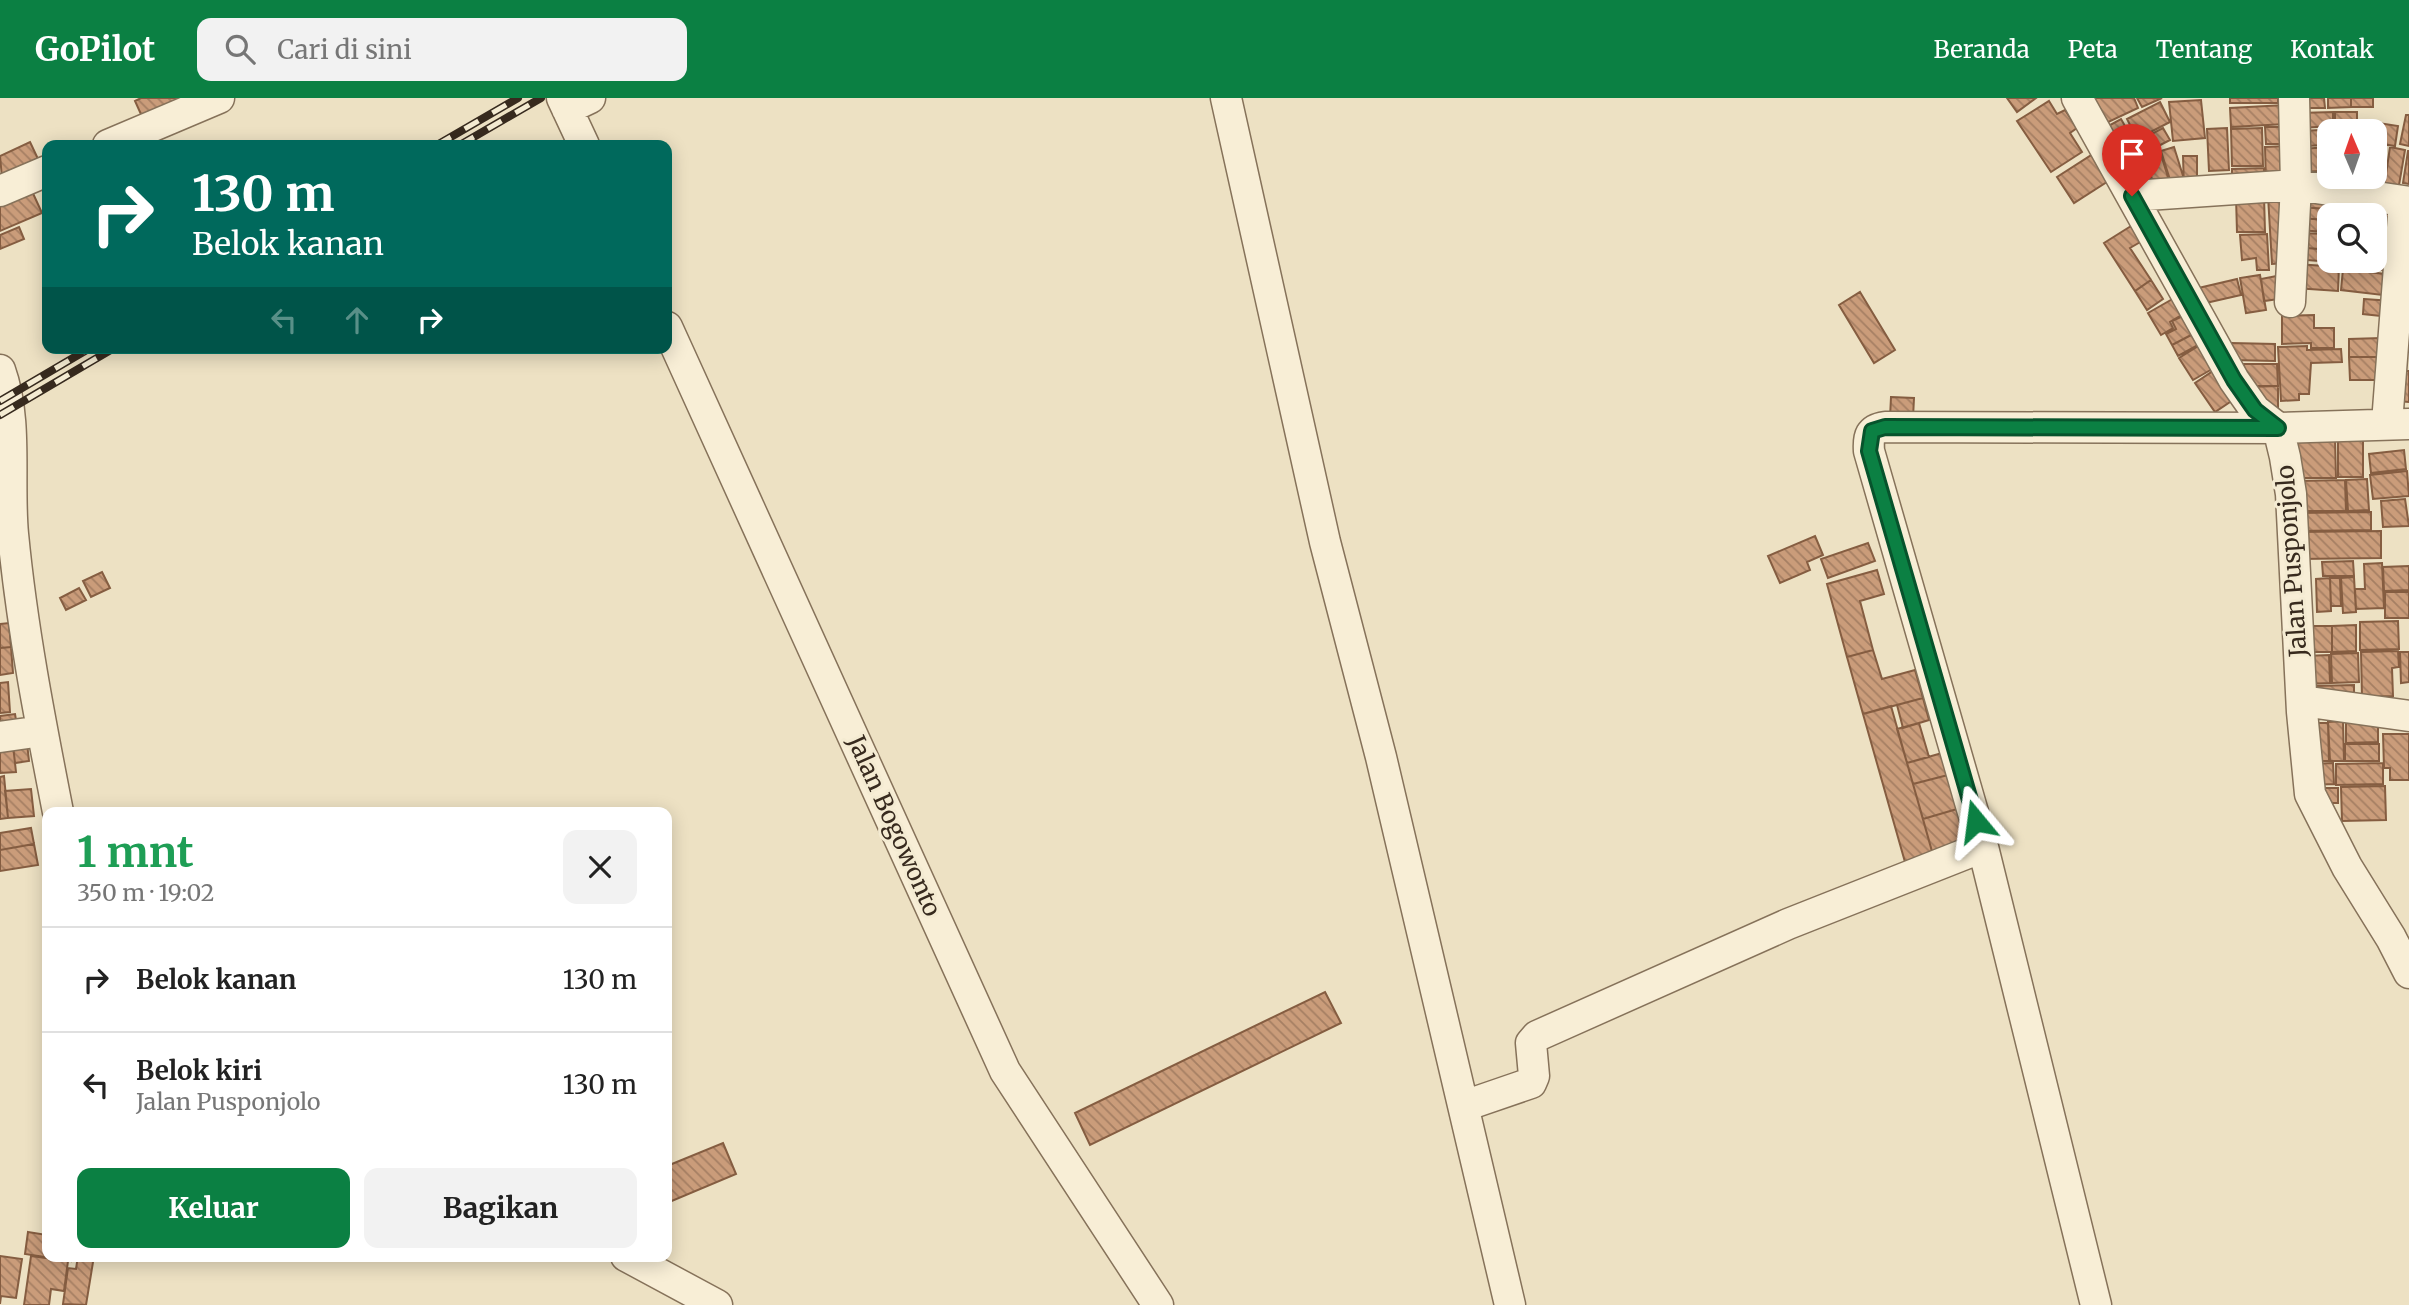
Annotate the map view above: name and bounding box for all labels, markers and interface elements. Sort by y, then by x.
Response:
search box [197,18,687,81]
text: GoPilot [35,29,155,70]
icon: search [221,30,259,68]
text: Cari di sini [277,33,412,66]
text: Beranda [1934,34,2030,65]
text: Peta [2068,34,2118,65]
text: Tentang [2156,34,2252,65]
text: Kontak [2290,34,2374,65]
north arrow [2317,119,2387,189]
map controls [2317,119,2387,273]
pin [2102,124,2162,196]
icon: arrive [2113,135,2151,173]
text: 130 m [192,163,335,224]
icon: right [77,168,168,259]
button: search [2317,203,2387,273]
text: Belok kanan [192,224,384,264]
icon: left [265,301,303,339]
icon: ahead [338,301,376,339]
icon: right [411,301,449,339]
street label: Jalan Pusponjolo [2269,464,2314,659]
street label: Jalan Bogowonto [840,730,948,921]
position arrow [1939,784,2013,858]
text: 1 mnt [77,826,194,878]
button: close [563,830,637,904]
text: 350 m · 19:02 [77,878,214,907]
icon: right [77,961,115,999]
text: Belok kanan [136,963,296,996]
text: 130 m [563,963,637,996]
text: Belok kiri [136,1054,262,1087]
icon: left [77,1066,115,1104]
text: 130 m [563,1068,637,1101]
text: Jalan Pusponjolo [136,1087,320,1116]
button: Keluar [77,1168,350,1248]
button: Bagikan [364,1168,637,1248]

